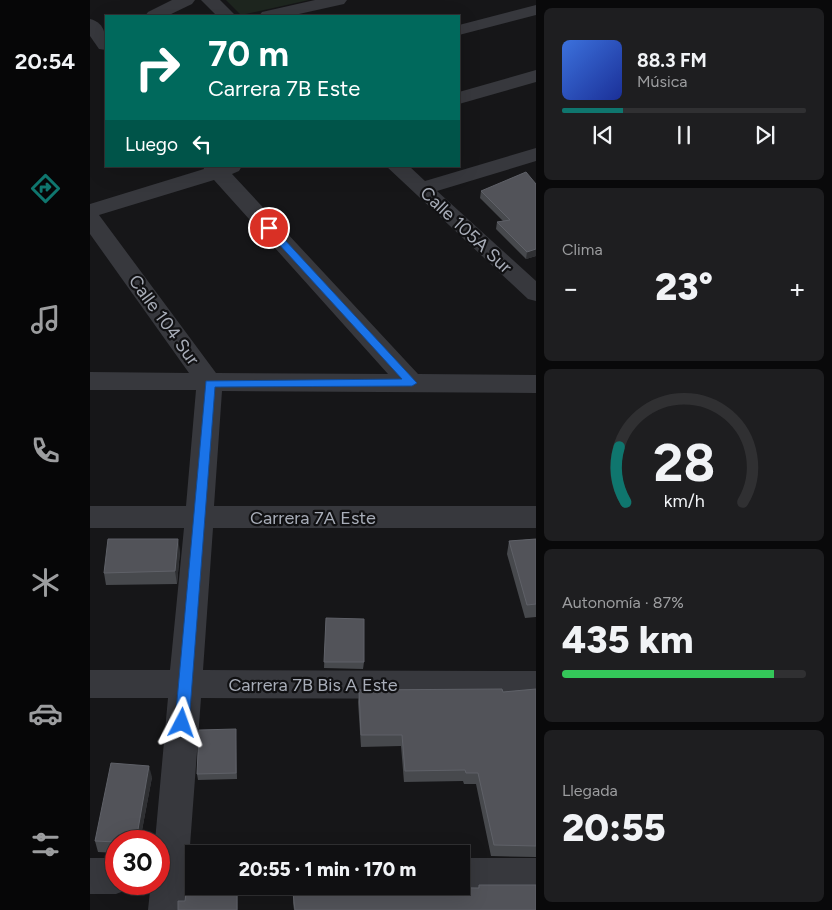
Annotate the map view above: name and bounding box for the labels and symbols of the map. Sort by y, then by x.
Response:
street label: Calle 105A Sur [416,182,516,278]
pin [248,207,290,249]
street label: Calle 104 Sur [124,271,204,369]
street label: Carrera 7A Este [250,507,376,529]
street label: Carrera 7B Bis A Este [228,674,398,696]
position arrow [155,696,207,748]
speed limit sign: 30 [105,830,170,895]

